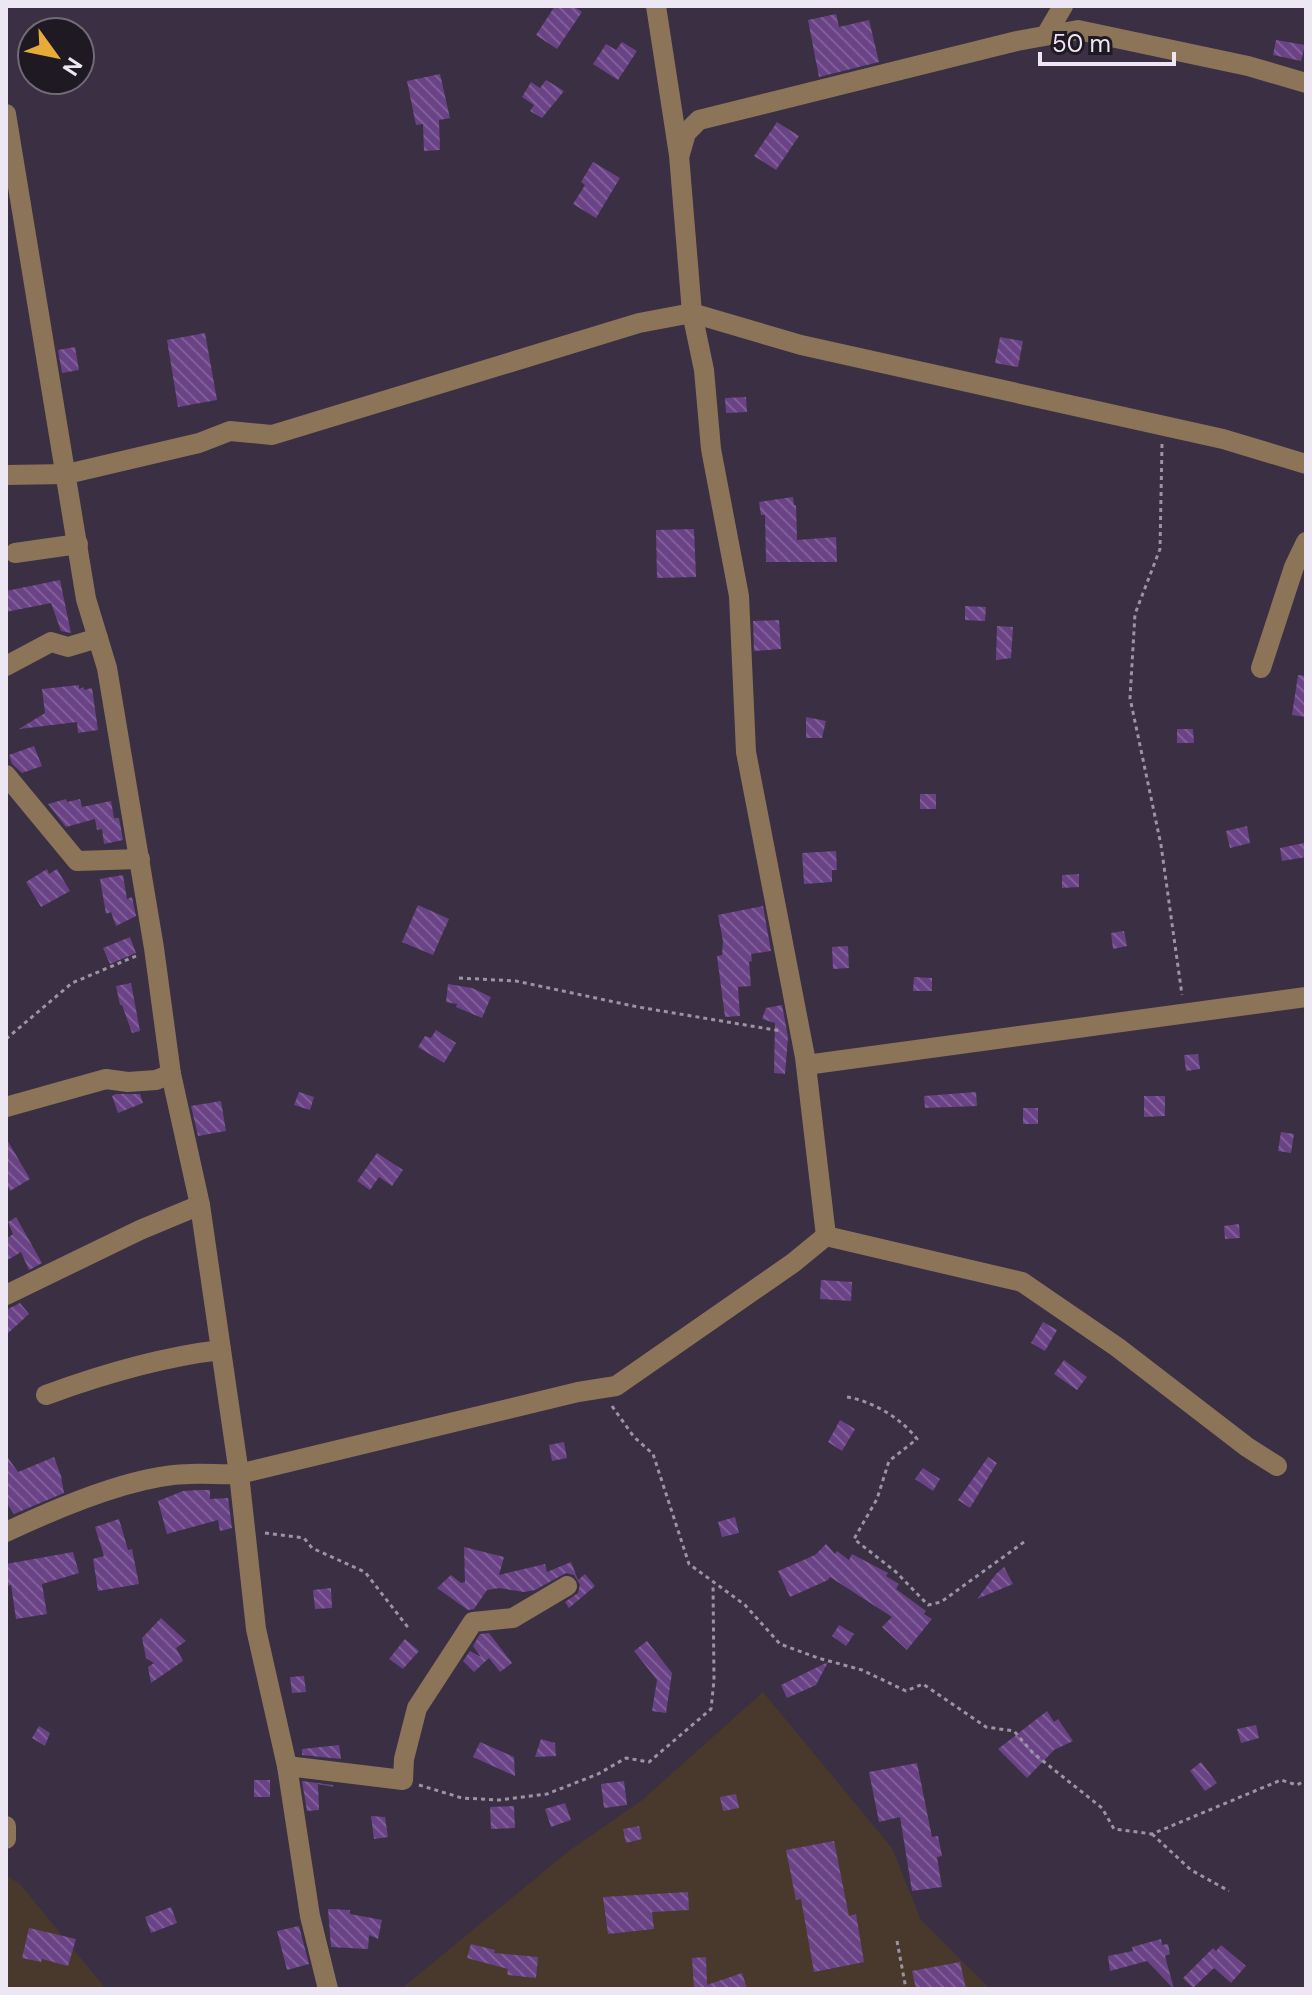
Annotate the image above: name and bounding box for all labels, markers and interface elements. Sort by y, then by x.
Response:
north arrow [16,16,96,96]
scale bar [1040,16,1174,66]
text: 50 m [1052,28,1111,59]
text: N [56,52,89,81]

